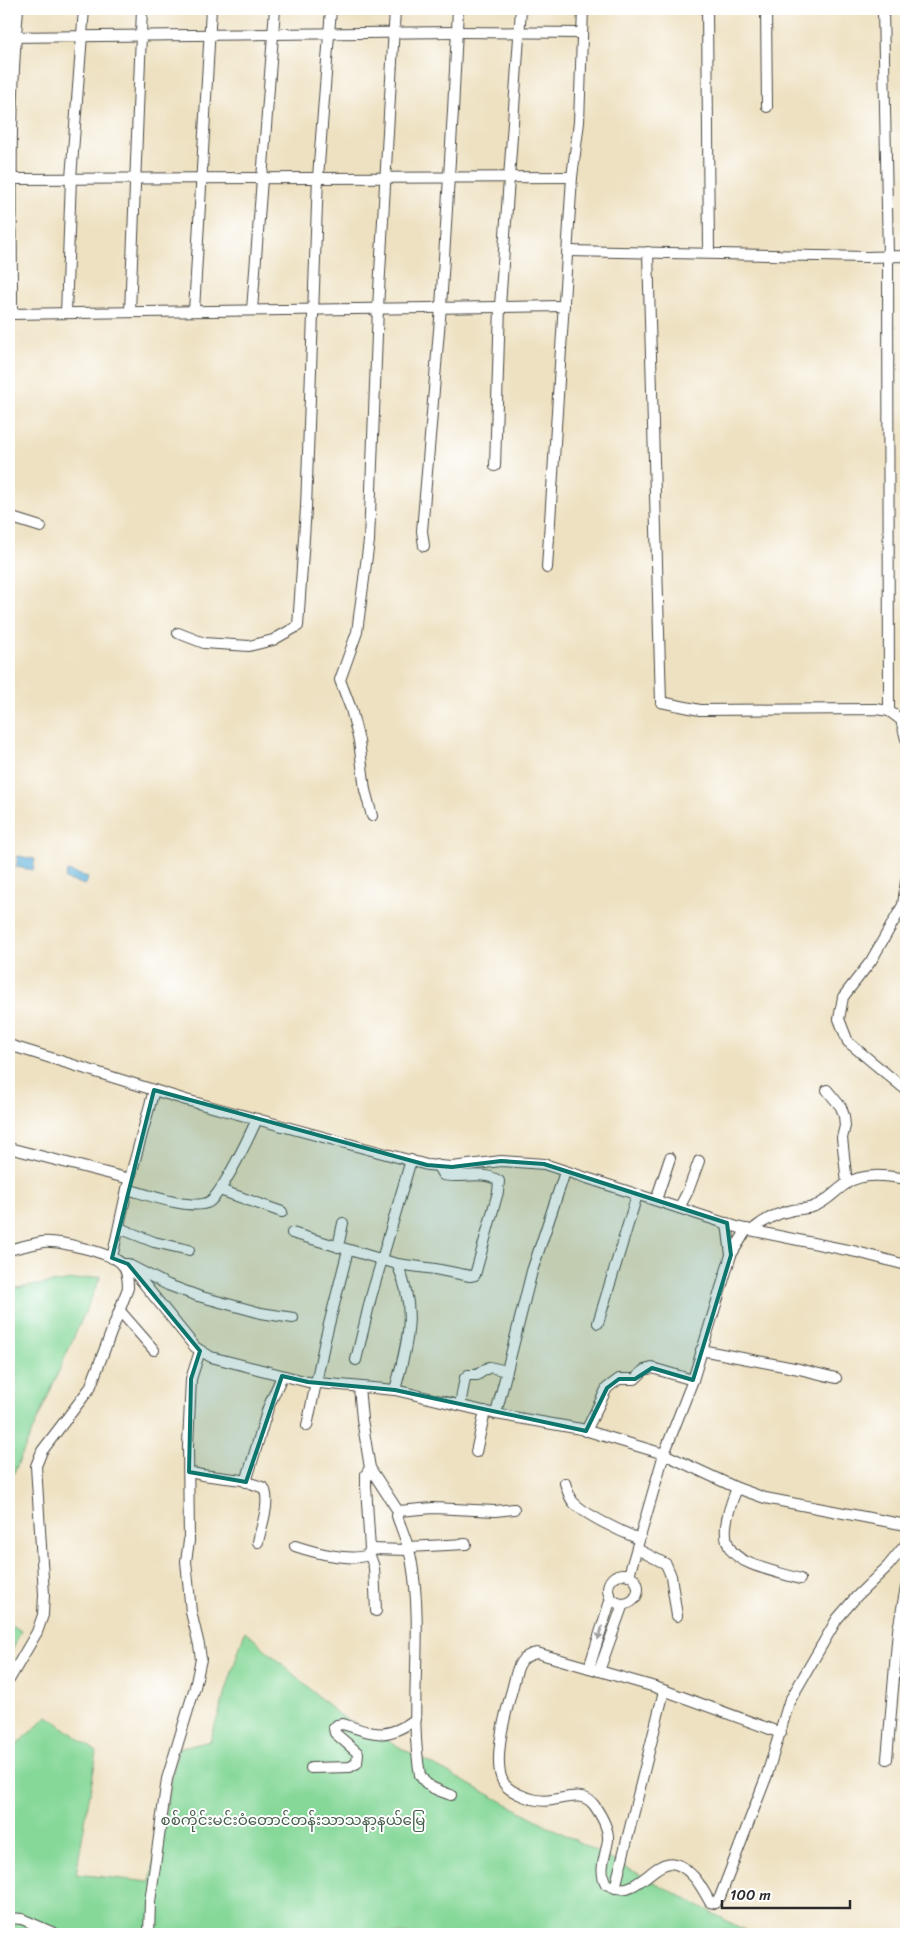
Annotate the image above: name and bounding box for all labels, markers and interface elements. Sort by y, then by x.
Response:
one-way arrow [596,1626,603,1641]
park label: စစ်ကိုင်းမင်းဝံတောင်တန်းသာသနာ့နယ်မြေ [161,1807,425,1833]
scale bar [722,1878,850,1910]
text: 100 m [730,1882,771,1908]

